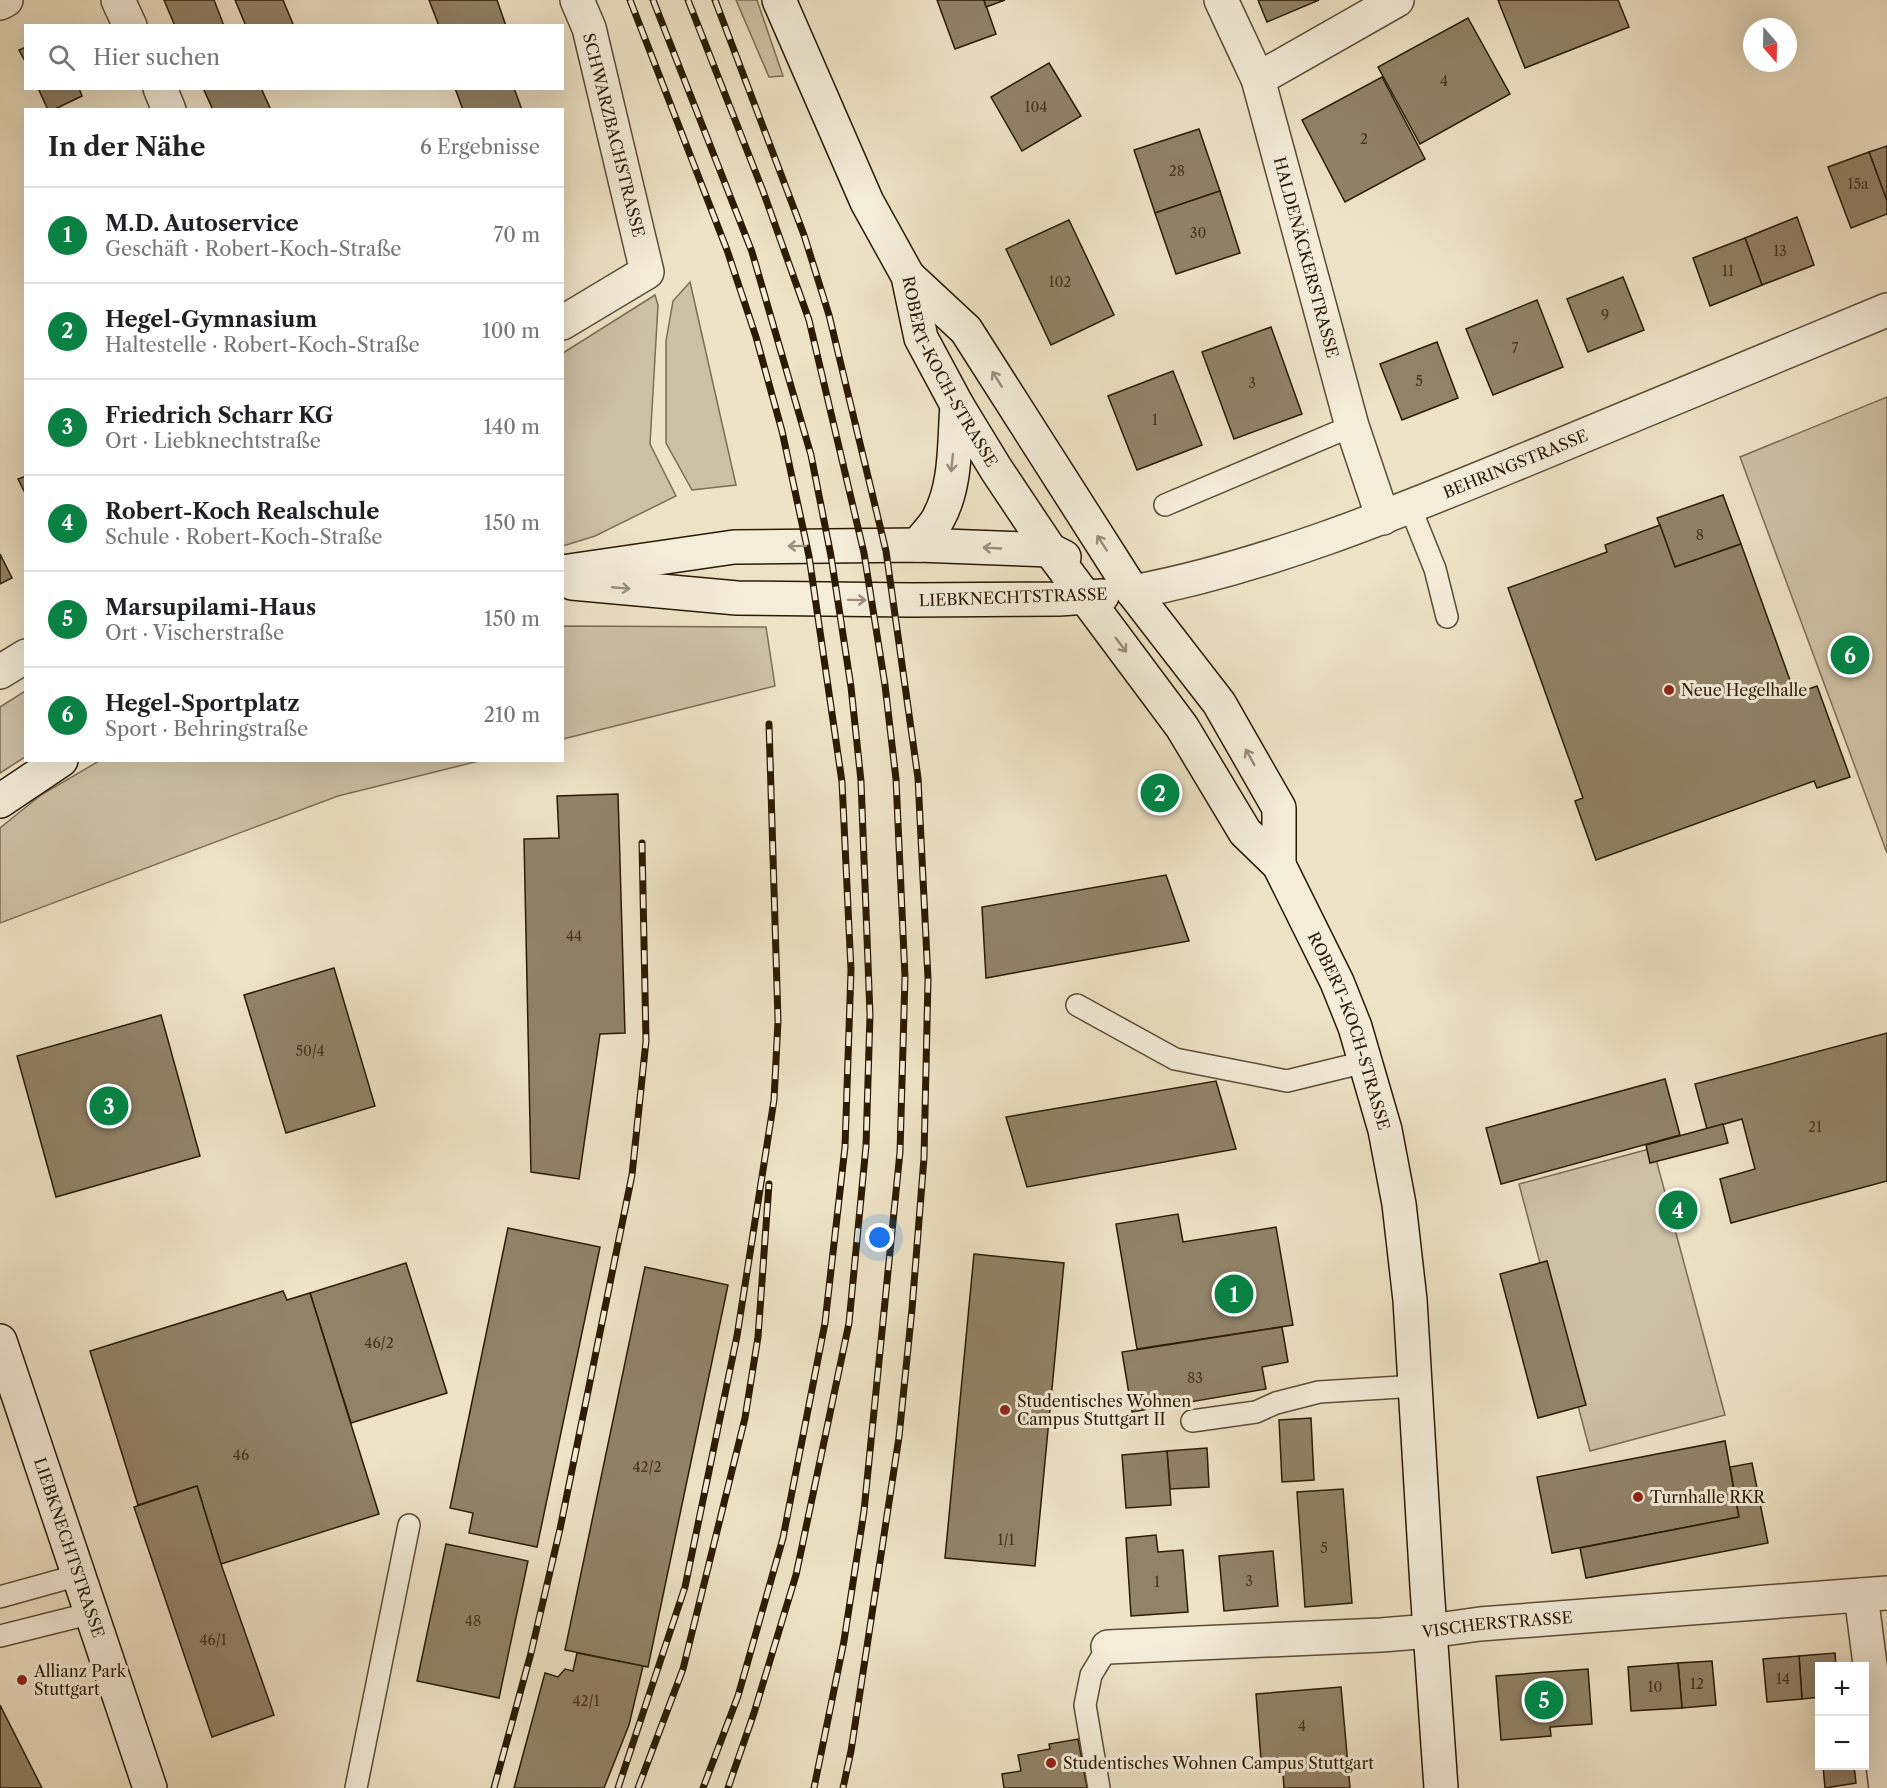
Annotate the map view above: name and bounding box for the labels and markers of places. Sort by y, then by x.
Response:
pin: 6 [1830,632,1870,678]
place label: Neue Hegelhalle [1681,680,1807,700]
marker: Neue Hegelhalle [1662,683,1676,697]
pin: 2 [1140,770,1180,816]
pin: 3 [90,1084,128,1128]
pin: 4 [1658,1188,1698,1232]
pin: 1 [1214,1272,1254,1316]
place label: Studentisches Wohnen Campus Stuttgart II [1017,1391,1191,1429]
marker: Studentisches Wohnen Campus Stuttgart II [998,1403,1012,1417]
place label: Turnhalle RKR [1650,1487,1766,1507]
marker: Turnhalle RKR [1631,1490,1645,1504]
place label: Allianz Park Stuttgart [33,1661,127,1699]
marker: Allianz Park Stuttgart [15,1673,29,1687]
pin: 5 [1524,1678,1564,1722]
place label: Studentisches Wohnen Campus Stuttgart [1063,1753,1374,1773]
marker: Studentisches Wohnen Campus Stuttgart [1044,1756,1058,1770]

